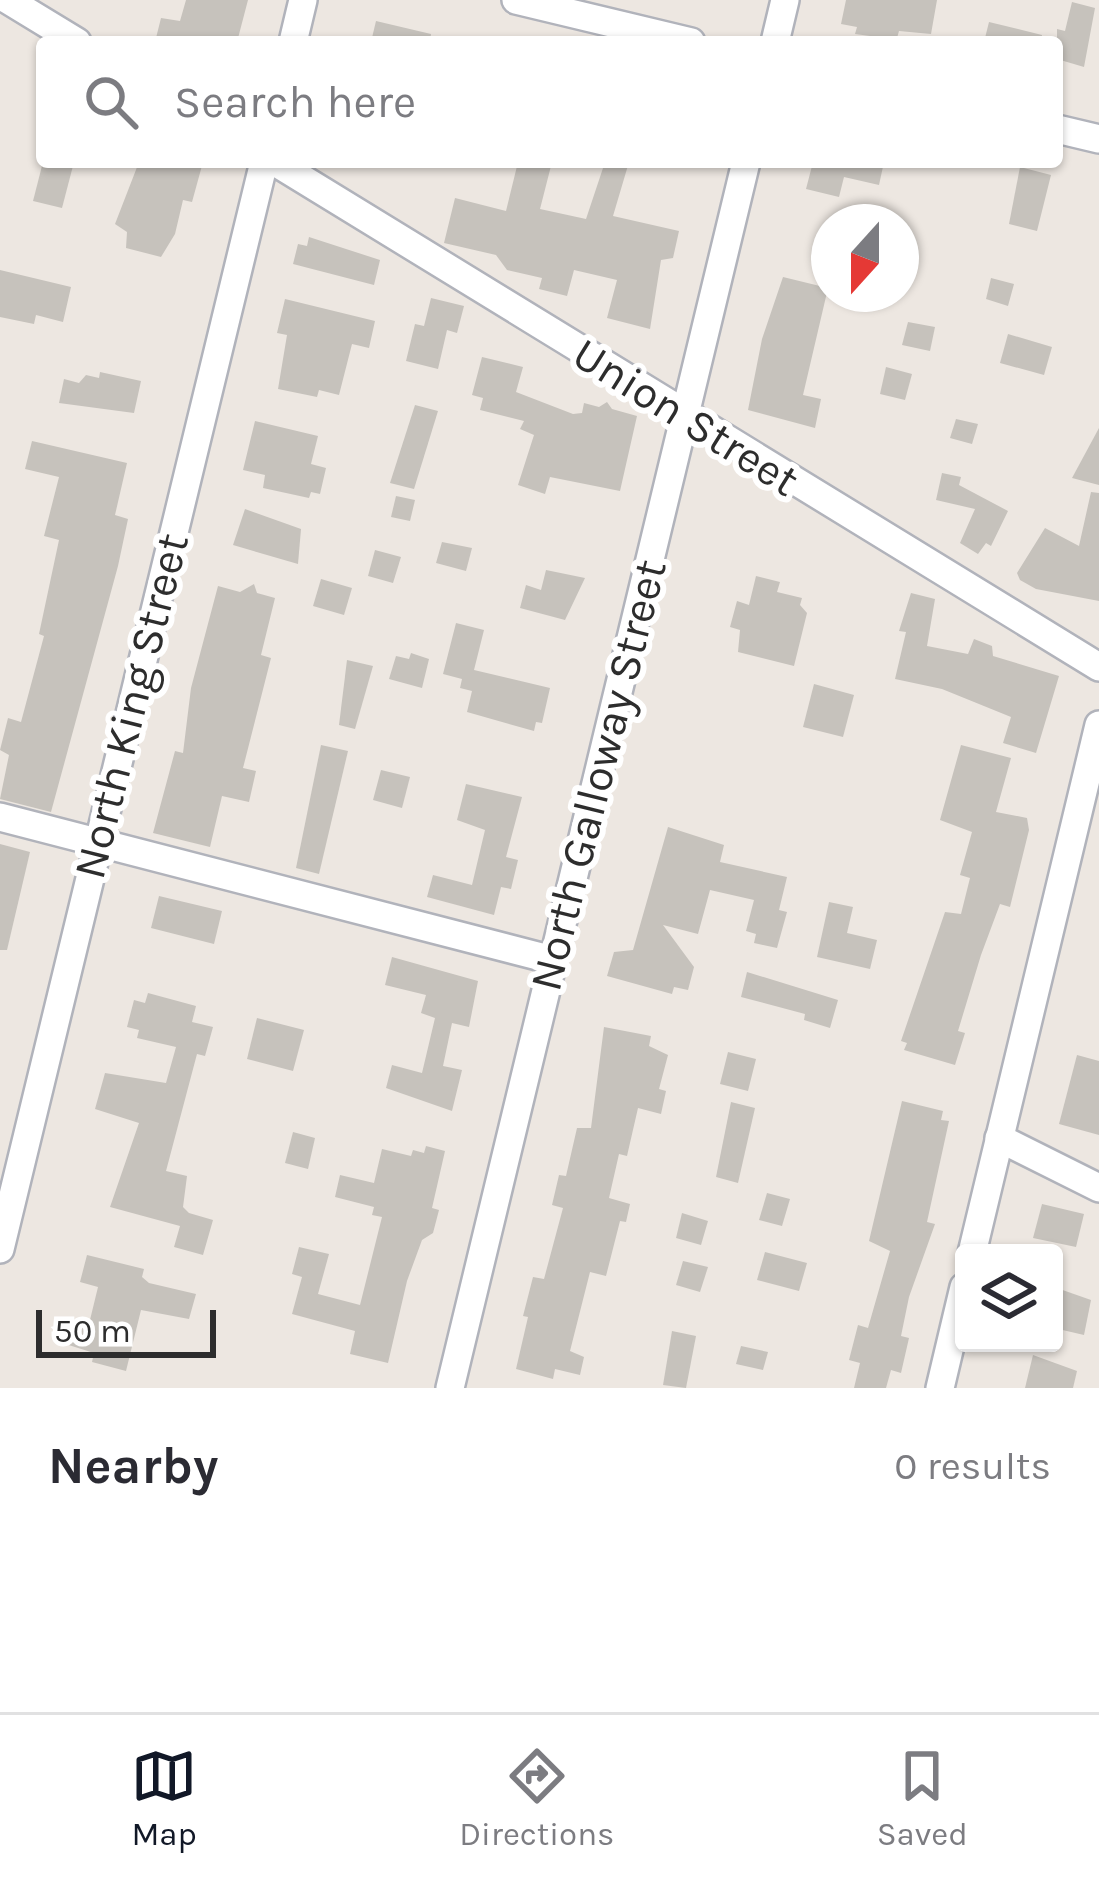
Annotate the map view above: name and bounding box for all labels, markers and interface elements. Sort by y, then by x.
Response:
search box [36,36,1063,168]
icon: search [78,69,144,135]
text: Search here [174,76,416,128]
north arrow [811,204,919,312]
street label: Union Street [564,327,808,507]
street label: North King Street [63,528,200,884]
street label: North Galloway Street [519,554,678,996]
map controls [955,1244,1063,1352]
button: layers [955,1244,1063,1352]
scale bar [36,1304,216,1357]
text: 50 m [54,1312,131,1350]
text: Nearby [48,1436,218,1496]
text: 0 results [894,1443,1051,1489]
tab: Map [131,1743,197,1853]
tab: Directions [459,1743,614,1853]
tab: Saved [877,1743,968,1853]

